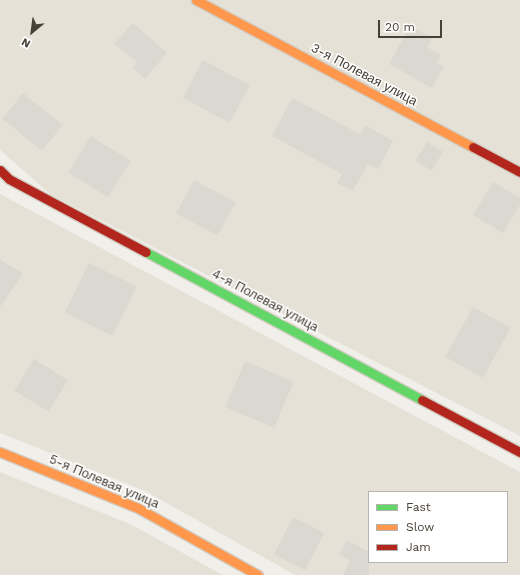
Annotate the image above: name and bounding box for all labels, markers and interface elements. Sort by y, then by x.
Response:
north arrow [12,12,52,52]
scale bar [380,12,444,38]
text: 20 m [385,20,415,34]
text: N [19,35,33,51]
street label: 3-я Полевая улица [308,40,420,110]
street label: 4-я Полевая улица [209,266,321,336]
street label: 5-я Полевая улица [47,452,161,512]
legend [368,491,508,563]
text: Fast [406,500,431,514]
text: Slow [406,520,434,534]
text: Jam [406,540,431,554]

